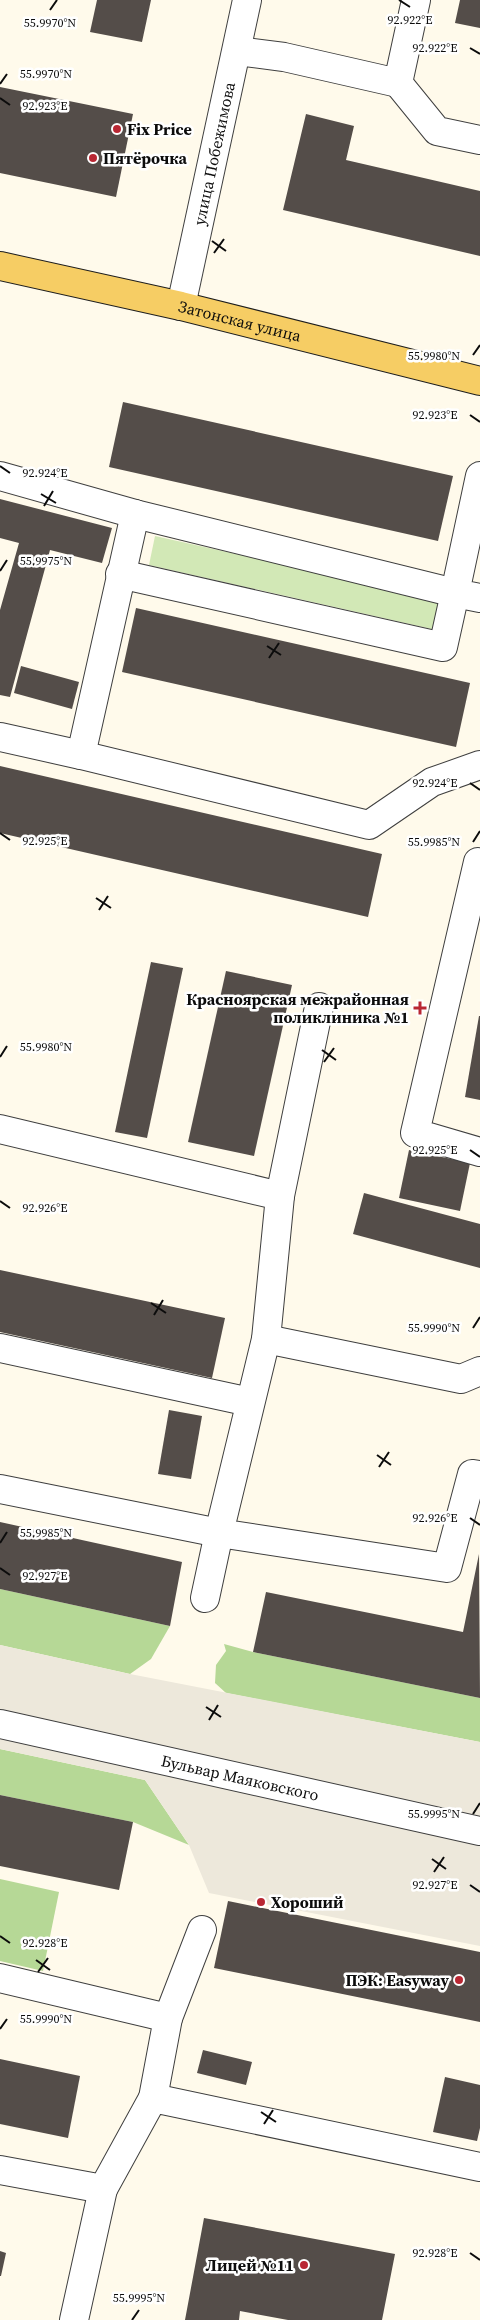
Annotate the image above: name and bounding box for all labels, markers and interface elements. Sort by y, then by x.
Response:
text: 92.922°E [388,12,432,28]
text: 55.9970°N [24,15,76,31]
text: 92.922°E [413,40,457,56]
text: 55.9970°N [20,66,72,82]
street label: улица Побежимова [188,79,240,227]
text: 92.923°E [23,98,67,114]
place label: Fix Price [127,118,192,140]
marker: Fix Price [111,123,123,135]
place label: Пятёрочка [103,147,188,169]
marker: Пятёрочка [87,152,99,164]
street label: Затонская улица [176,295,304,347]
text: 55.9980°N [408,348,460,364]
text: 92.923°E [413,407,457,423]
text: 92.924°E [23,465,67,481]
text: 55.9975°N [20,553,72,569]
text: 92.924°E [413,775,457,791]
text: 92.925°E [23,833,67,849]
text: 55.9985°N [408,834,460,850]
place label: Красноярская межрайонная поликлиника №1 [186,988,409,1028]
marker: Красноярская межрайонная поликлиника №1 [413,1001,427,1015]
text: 55.9980°N [20,1039,72,1055]
text: 92.925°E [413,1142,457,1158]
text: 92.926°E [23,1200,67,1216]
text: 55.9990°N [408,1320,460,1336]
text: 92.926°E [413,1510,457,1526]
text: 55.9985°N [20,1525,72,1541]
text: 92.927°E [23,1568,67,1584]
street label: Бульвар Маяковского [159,1749,321,1806]
text: 55.9995°N [408,1806,460,1822]
text: 92.927°E [413,1877,457,1893]
place label: Хороший [271,1891,344,1913]
marker: Хороший [255,1896,267,1908]
text: 92.928°E [23,1935,67,1951]
place label: ПЭК: Easyway [345,1969,449,1991]
marker: ПЭК: Easyway [453,1974,465,1986]
text: 55.9990°N [20,2011,72,2027]
text: 92.928°E [413,2245,457,2261]
place label: Лицей №11 [206,2254,294,2276]
marker: Лицей №11 [298,2259,310,2271]
text: 55.9995°N [113,2290,165,2306]

